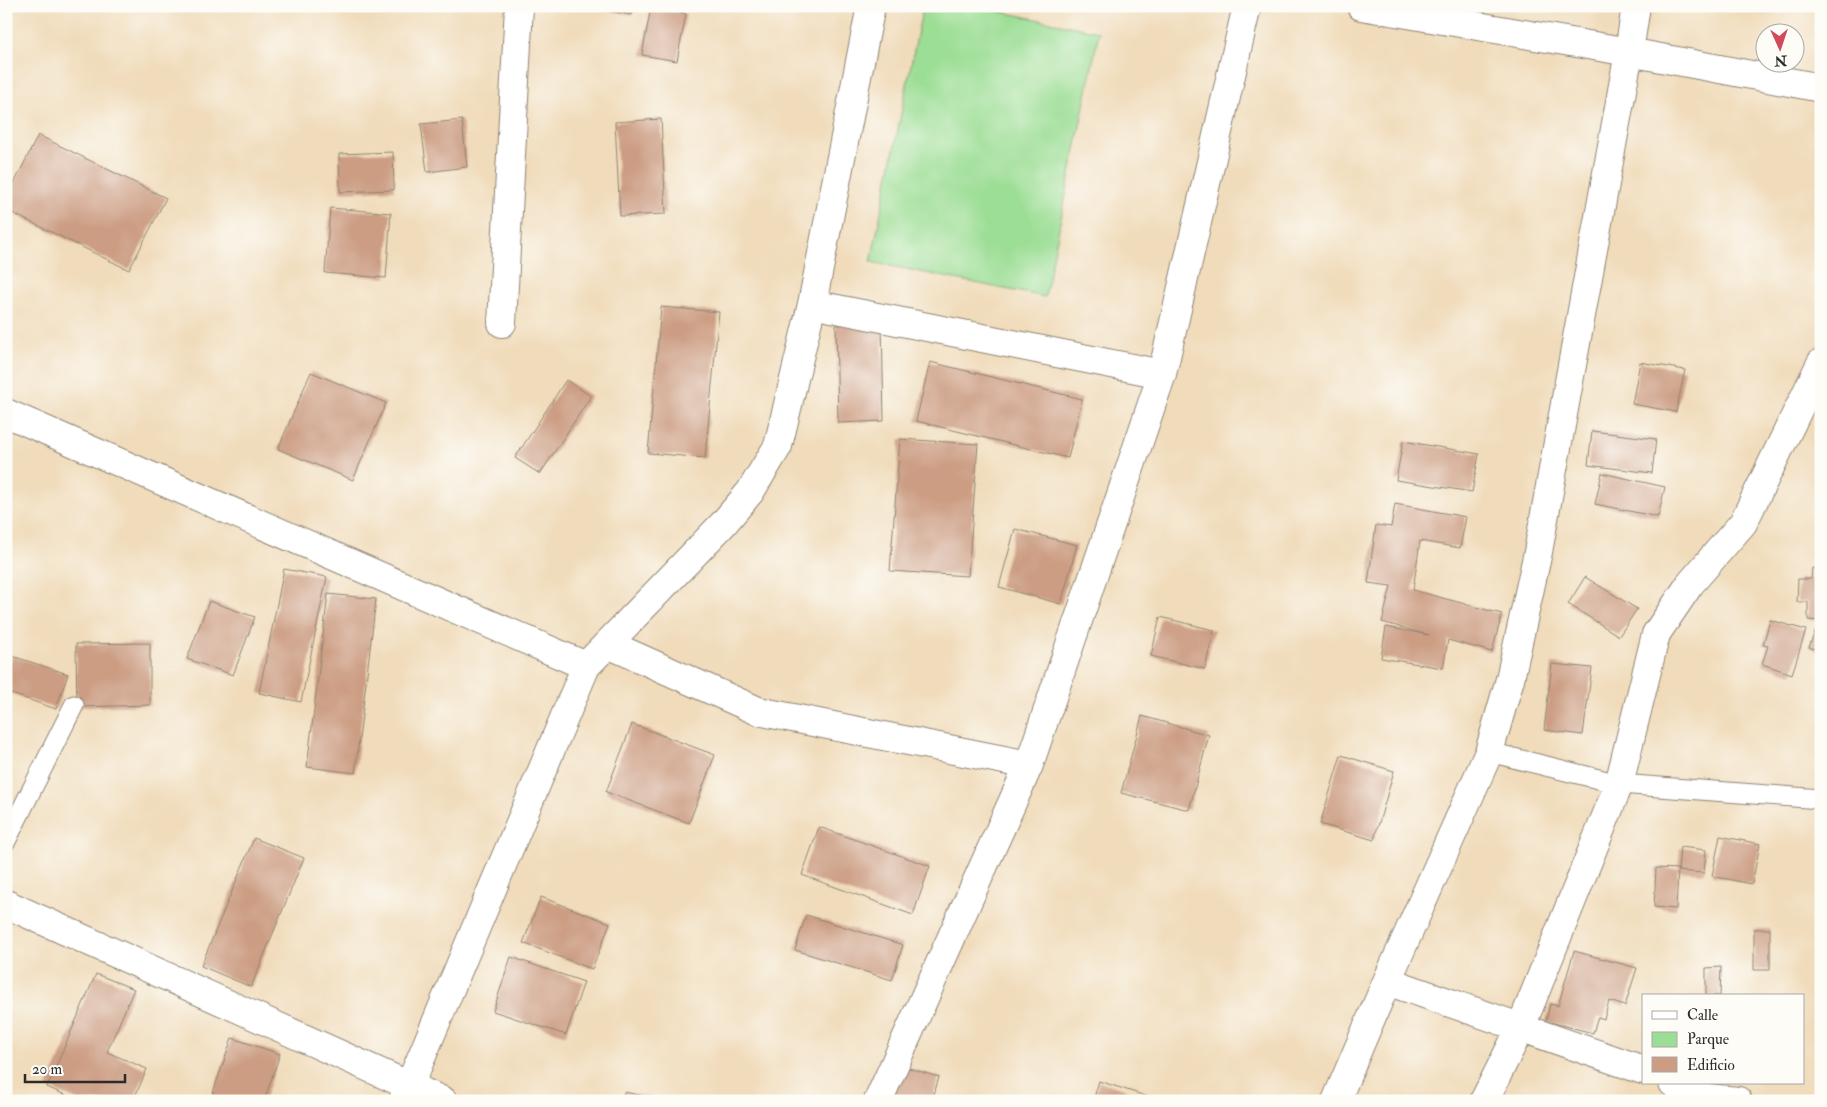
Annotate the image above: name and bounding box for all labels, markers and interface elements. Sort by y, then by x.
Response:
north arrow [1754,22,1804,72]
text: N [1773,52,1788,69]
legend [1642,994,1804,1084]
text: Calle [1687,1006,1718,1025]
text: Parque [1687,1030,1729,1049]
scale bar [25,1052,125,1084]
text: Edificio [1687,1056,1735,1075]
text: 20 m [32,1060,62,1079]

